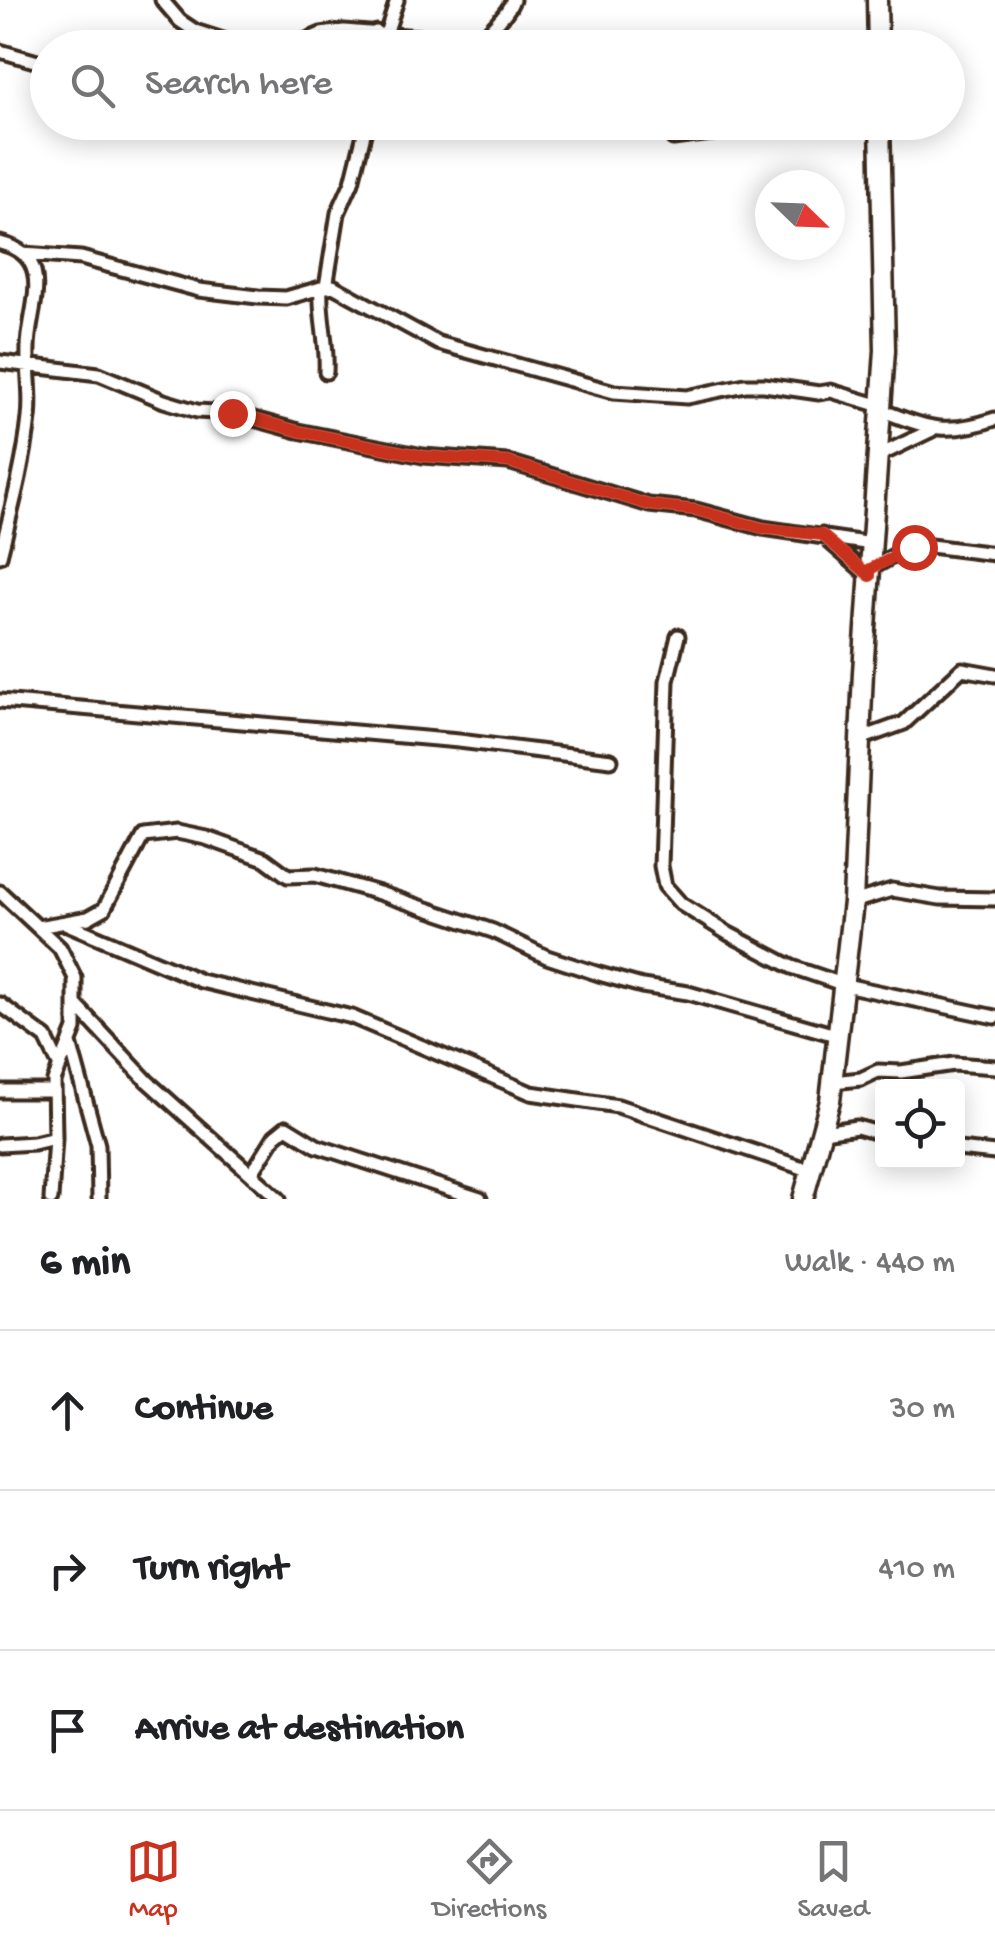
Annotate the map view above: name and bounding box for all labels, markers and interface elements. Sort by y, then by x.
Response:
search box [30,30,965,140]
icon: search [65,58,120,113]
text: Search here [145,63,332,107]
north arrow [755,170,845,260]
route end [210,391,256,437]
route start [892,525,938,571]
map controls [875,1079,965,1169]
button: locate [875,1079,965,1169]
text: 6 min [40,1240,130,1289]
text: Walk · 440 m [785,1245,955,1283]
icon: ahead [40,1383,95,1438]
text: Continue [135,1388,273,1432]
text: 30 m [890,1391,955,1429]
icon: right [40,1543,95,1598]
text: Turn right [135,1548,287,1592]
text: 410 m [878,1551,955,1589]
icon: arrive [40,1703,95,1758]
text: Arrive at destination [135,1708,464,1752]
tab: Map [126,1834,181,1927]
tab: Directions [432,1834,546,1927]
tab: Saved [797,1834,869,1927]

